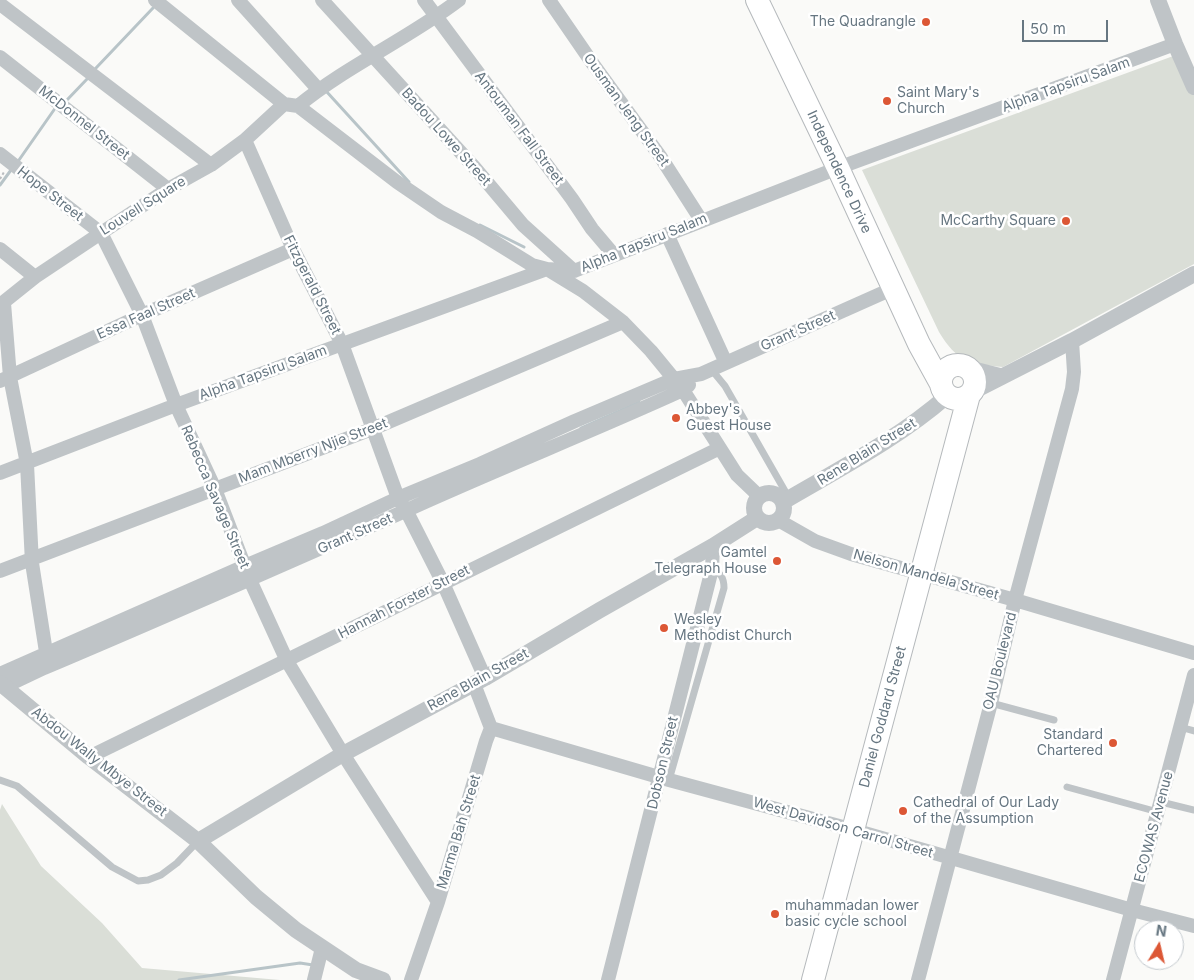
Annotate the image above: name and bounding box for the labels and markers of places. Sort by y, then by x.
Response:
place label: The Quadrangle [810,14,916,30]
marker: The Quadrangle [920,16,932,28]
place label: Saint Mary's Church [897,85,979,118]
marker: Saint Mary's Church [881,95,893,107]
place label: McCarthy Square [940,213,1056,229]
marker: McCarthy Square [1060,215,1072,227]
place label: Abbey's Guest House [686,402,771,434]
marker: Abbey's Guest House [670,412,682,424]
place label: Gamtel Telegraph House [654,545,767,578]
marker: Gamtel Telegraph House [771,555,783,567]
place label: Wesley Methodist Church [674,612,792,644]
marker: Wesley Methodist Church [658,622,670,634]
place label: Standard Chartered [1037,727,1103,760]
marker: Standard Chartered [1107,737,1119,749]
place label: Cathedral of Our Lady of the Assumption [913,795,1059,828]
marker: Cathedral of Our Lady of the Assumption [897,805,909,817]
place label: muhammadan lower basic cycle school [785,898,919,930]
marker: muhammadan lower basic cycle school [769,908,781,920]

